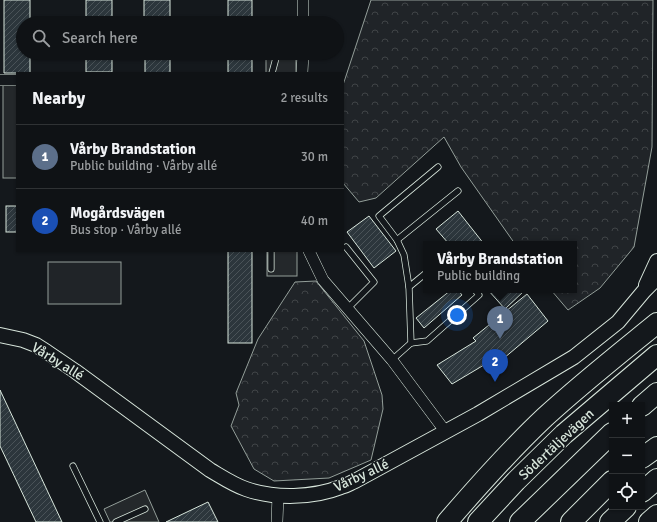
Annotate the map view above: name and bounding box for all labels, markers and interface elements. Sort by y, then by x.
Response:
search box [16,16,344,60]
icon: search [30,27,52,49]
text: Search here [62,29,138,47]
text: Nearby [32,88,85,109]
text: 2 results [280,90,328,106]
text: Vårby Brandstation [70,140,196,158]
text: 1 [41,149,49,165]
text: 30 m [301,149,328,165]
text: Public building · Vårby allé [70,158,217,174]
text: Mogårdsvägen [70,204,165,222]
text: 2 [41,213,49,229]
text: 40 m [301,213,328,229]
text: Bus stop · Vårby allé [70,222,182,238]
popup [423,241,577,293]
text: Vårby Brandstation [437,250,563,268]
text: Public building [437,268,520,284]
your location [447,305,467,325]
pin: 1 [487,306,513,339]
street label: Vårby allé [28,339,87,384]
pin: 2 [482,349,508,382]
map controls [609,402,645,510]
button: + [609,402,645,438]
street label: Södertäljevägen [515,405,598,484]
button: − [609,438,645,474]
street label: Vårby allé [331,455,391,496]
button: locate [609,474,645,510]

